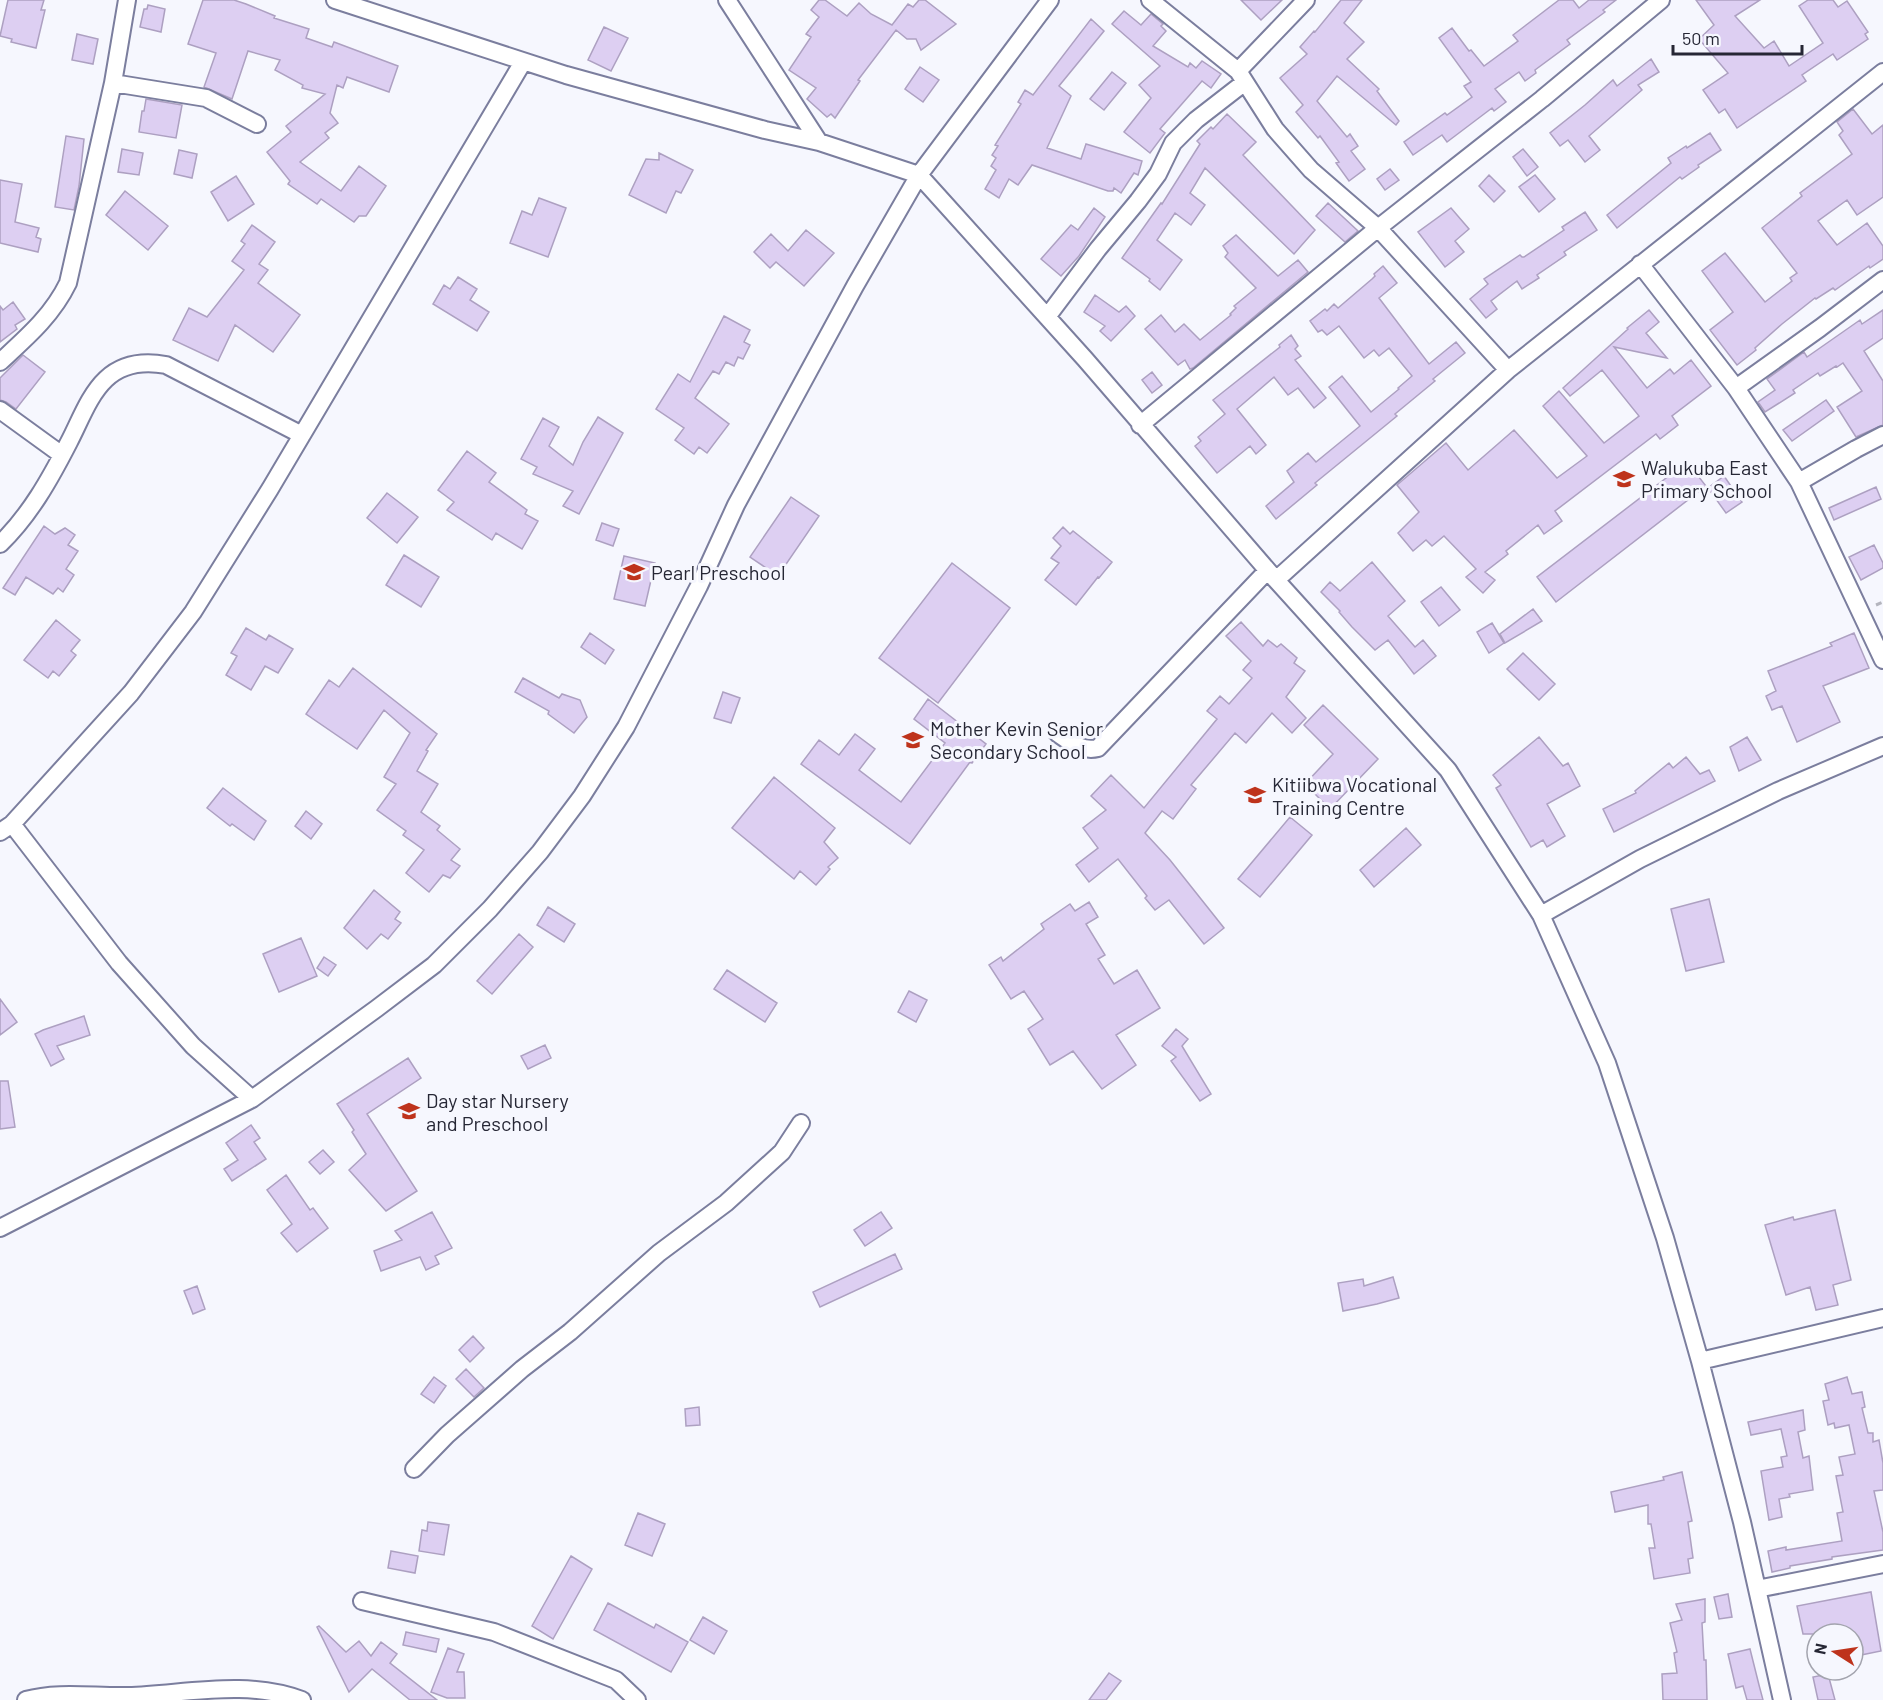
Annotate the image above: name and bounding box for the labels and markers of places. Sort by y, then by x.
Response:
place label: Walukuba East Primary School [1641,455,1772,502]
school or university icon: Walukuba East Primary School [1612,467,1636,491]
school or university icon: Pearl Preschool [622,560,646,584]
place label: Pearl Preschool [651,560,786,584]
place label: Mother Kevin Senior Secondary School [930,716,1103,763]
school or university icon: Mother Kevin Senior Secondary School [901,728,925,752]
place label: Kitiibwa Vocational Training Centre [1272,772,1437,819]
school or university icon: Kitiibwa Vocational Training Centre [1243,783,1267,807]
place label: Day star Nursery and Preschool [426,1088,569,1135]
school or university icon: Day star Nursery and Preschool [397,1099,421,1123]

